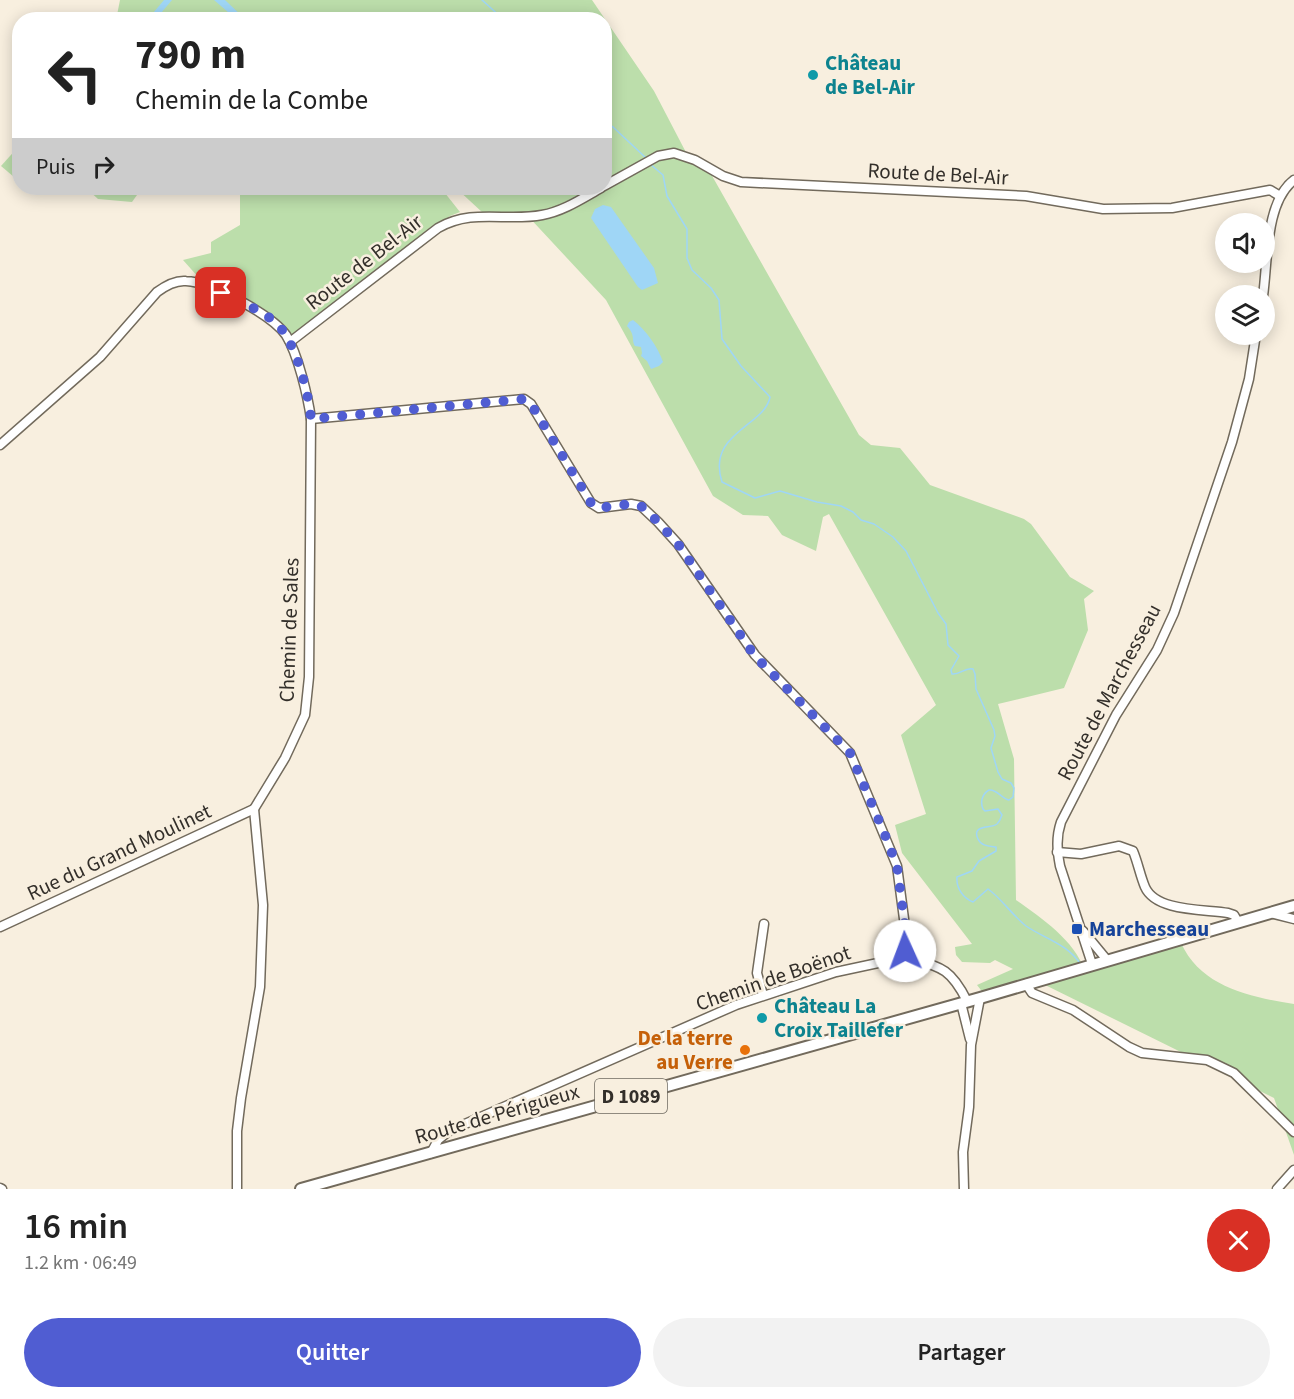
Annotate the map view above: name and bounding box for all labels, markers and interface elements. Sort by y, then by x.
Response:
text: 790 m [135,25,246,85]
icon: left [36,36,114,114]
place label: Château de Bel-Air [825,48,916,102]
marker: Château de Bel-Air [806,68,820,82]
text: Chemin de la Combe [135,81,368,120]
icon: right [87,150,120,183]
text: Puis [36,151,75,183]
street label: Route de Bel-Air [867,155,1010,193]
street label: Route de Bel-Air [299,206,429,317]
map controls [1215,213,1275,345]
button: sound [1215,213,1275,273]
pin [195,267,246,318]
icon: arrive [204,276,237,309]
button: layers [1215,285,1275,345]
street label: Chemin de Sales [271,557,307,703]
street label: Route de Marchesseau [1050,598,1168,786]
street label: Rue du Grand Moulinet [22,796,216,908]
place label: Marchesseau [1089,914,1209,944]
position arrow [873,919,937,983]
marker: Marchesseau [1070,922,1084,936]
street label: Chemin de Boënot [691,937,855,1019]
place label: Château La Croix Taillefer [774,991,904,1045]
marker: Château La Croix Taillefer [755,1011,769,1025]
place label: De la terre au Verre [637,1023,733,1077]
marker: De la terre au Verre [738,1043,752,1057]
street label: Route de Périgueux [411,1076,583,1152]
road number: D 1089 [595,1079,667,1113]
text: 16 min [24,1201,128,1252]
button: close [1207,1209,1270,1272]
text: 1.2 km · 06:49 [24,1249,137,1277]
button: Quitter [24,1318,641,1387]
button: Partager [653,1318,1270,1387]

